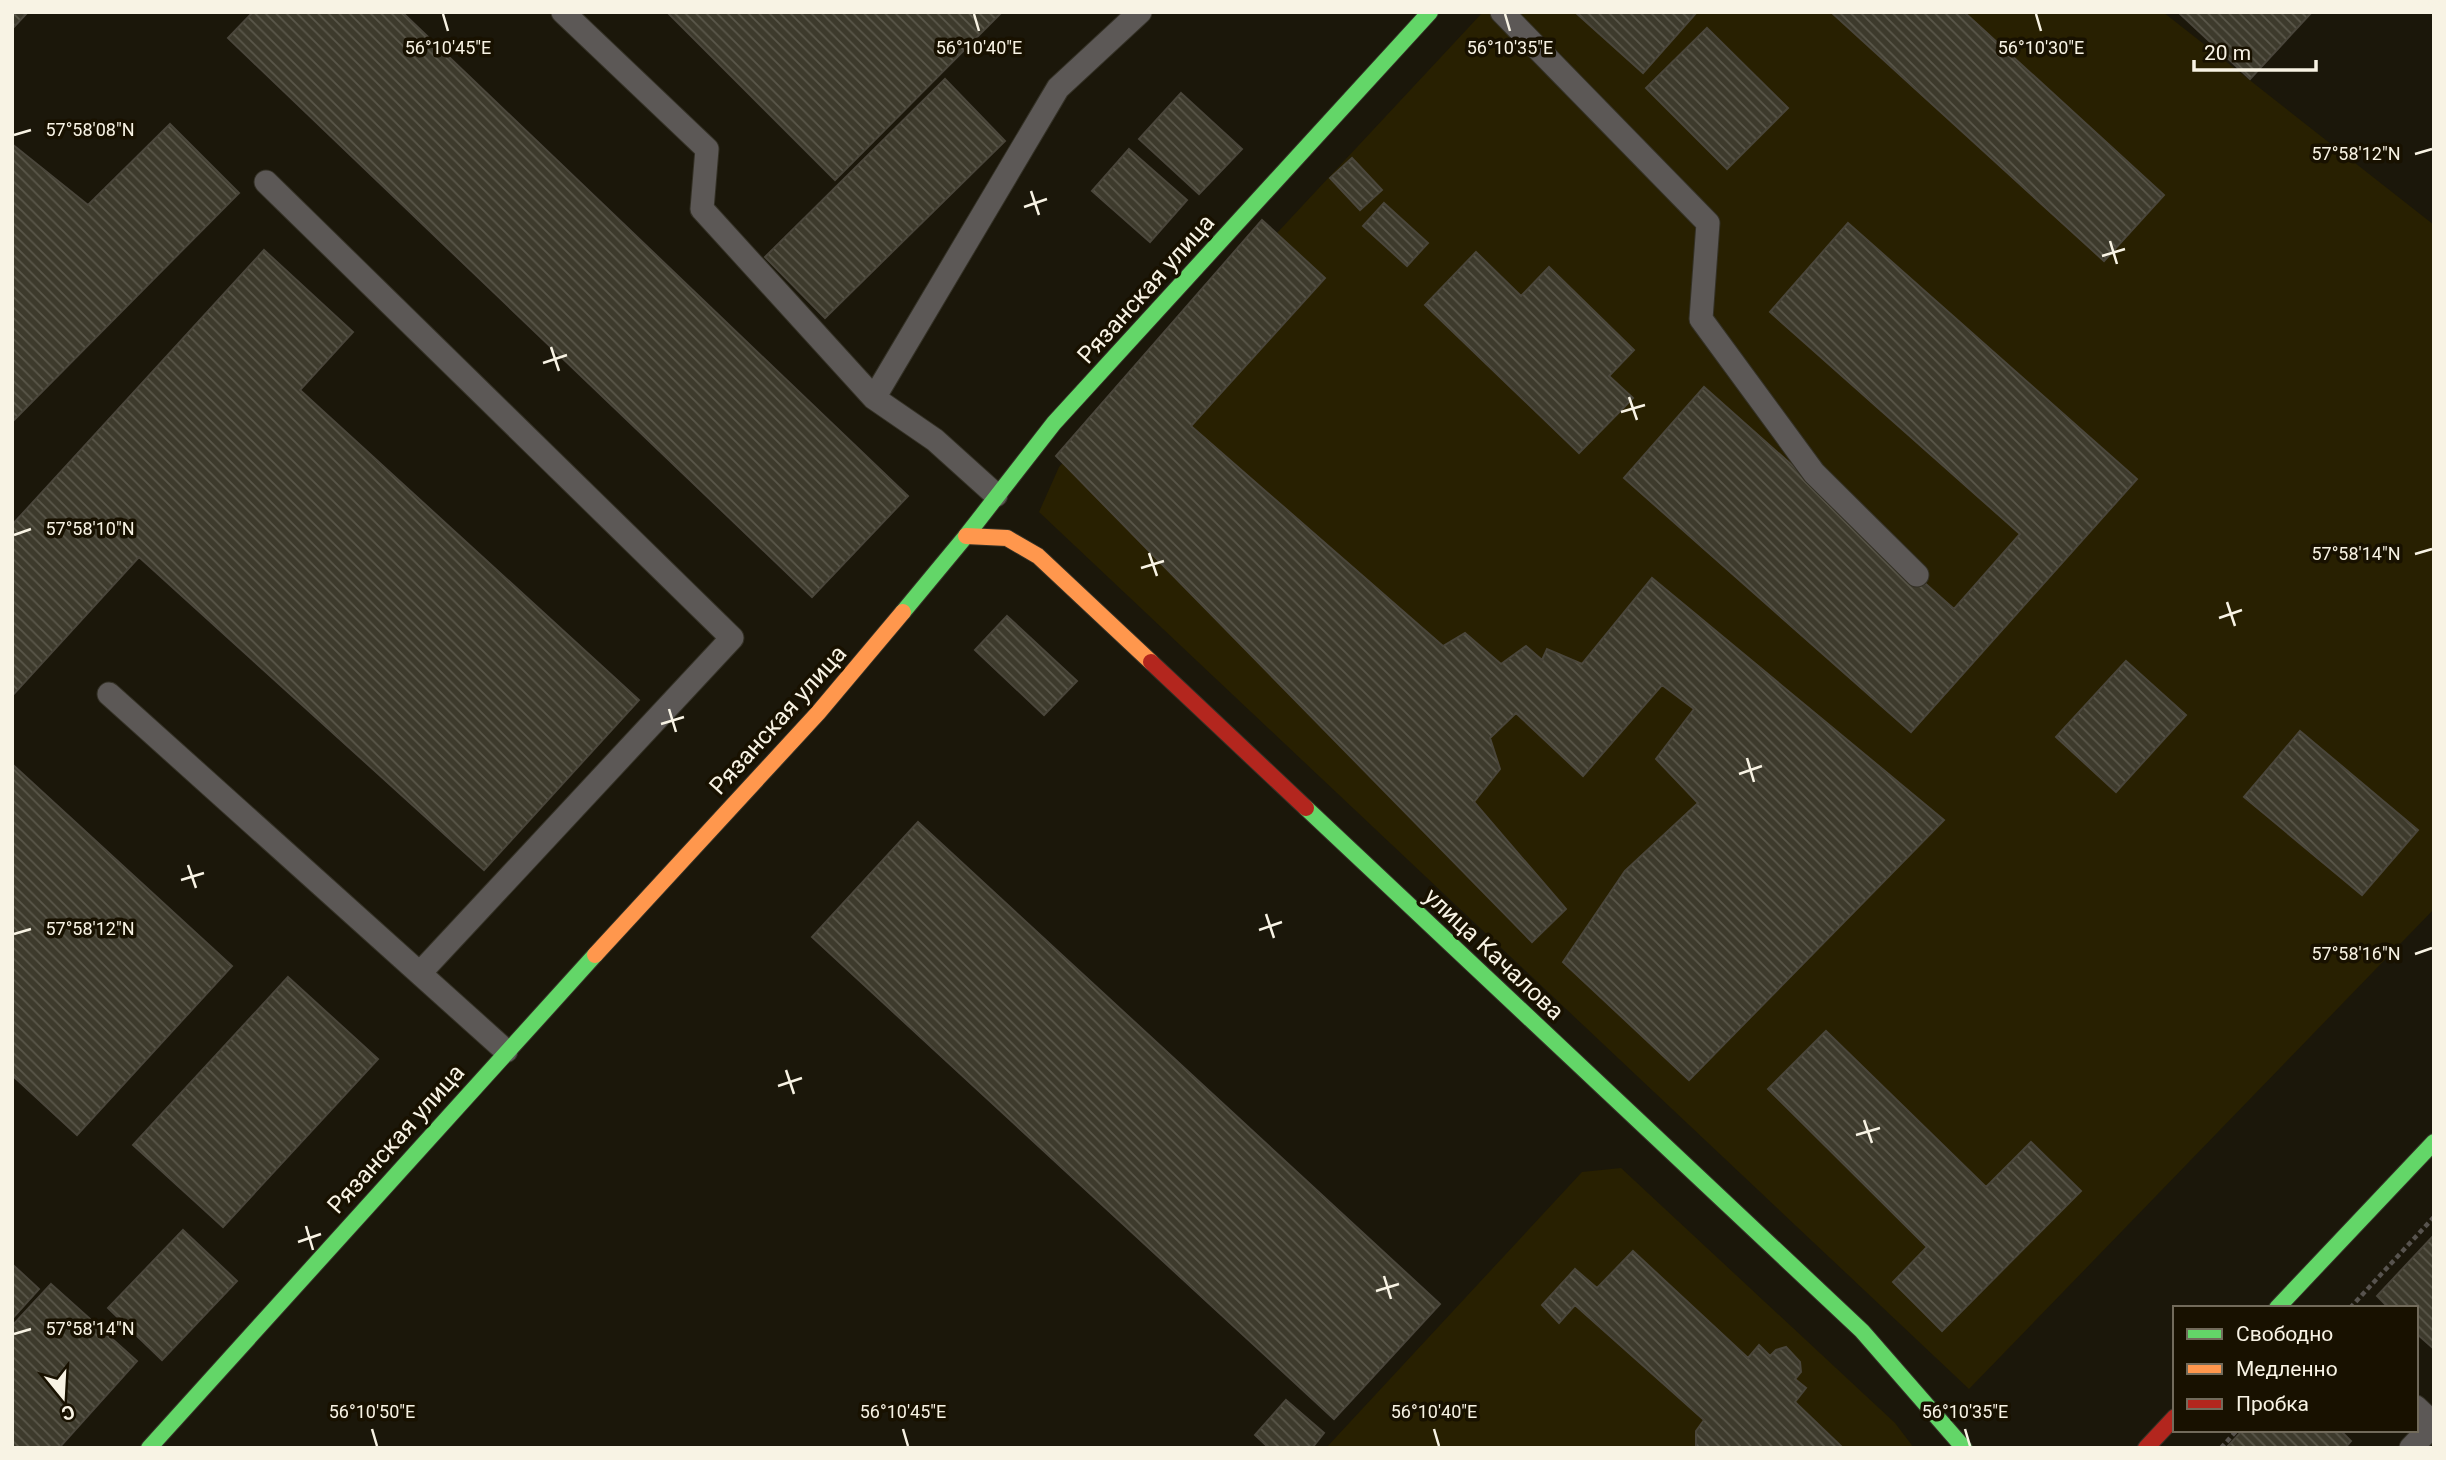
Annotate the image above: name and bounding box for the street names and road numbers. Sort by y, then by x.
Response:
street label: Рязанская улица [1072,209,1220,369]
street label: Рязанская улица [704,640,852,800]
street label: улица Качалова [1418,882,1570,1026]
street label: Рязанская улица [322,1059,470,1219]

